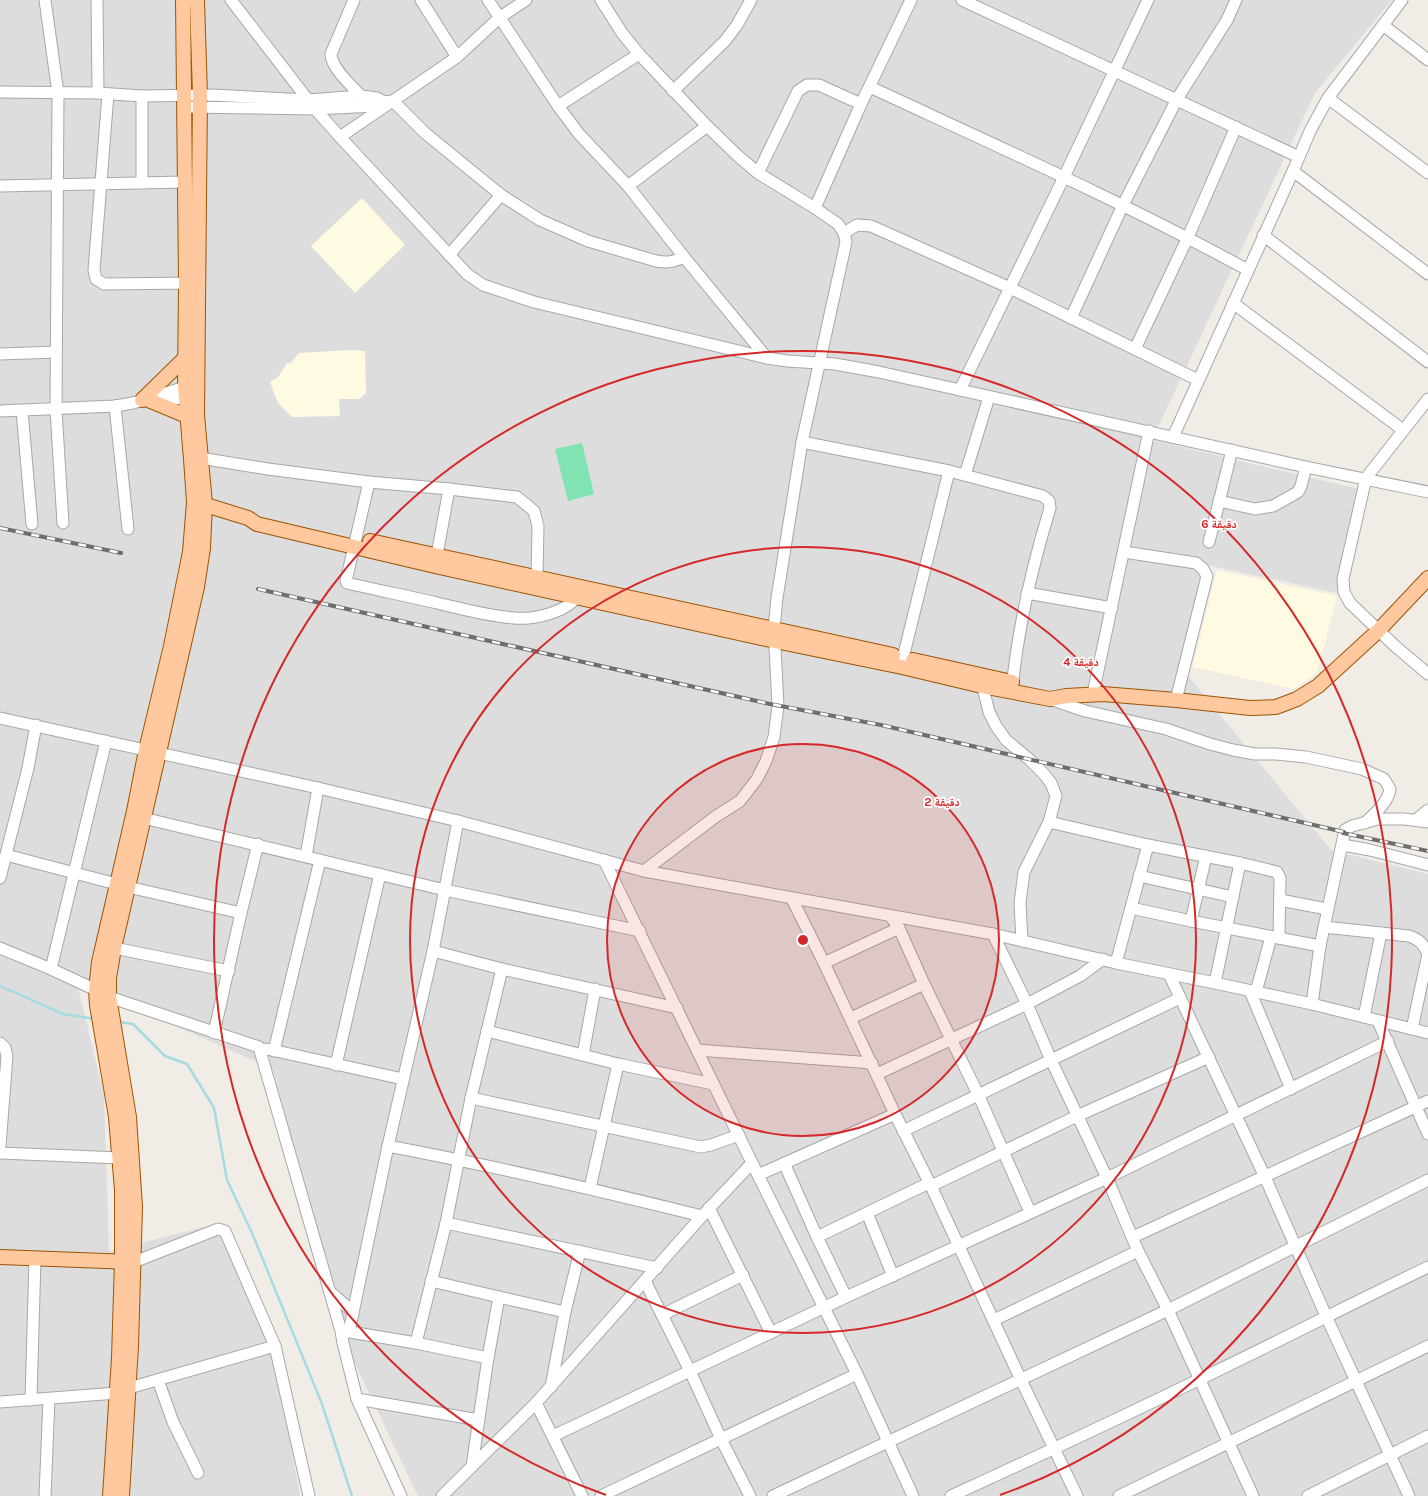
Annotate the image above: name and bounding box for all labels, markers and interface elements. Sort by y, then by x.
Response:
text: 6 دقيقة [1201,517,1237,531]
text: 4 دقيقة [1063,655,1099,669]
text: 2 دقيقة [924,795,960,809]
centre of rings [796,933,810,947]

